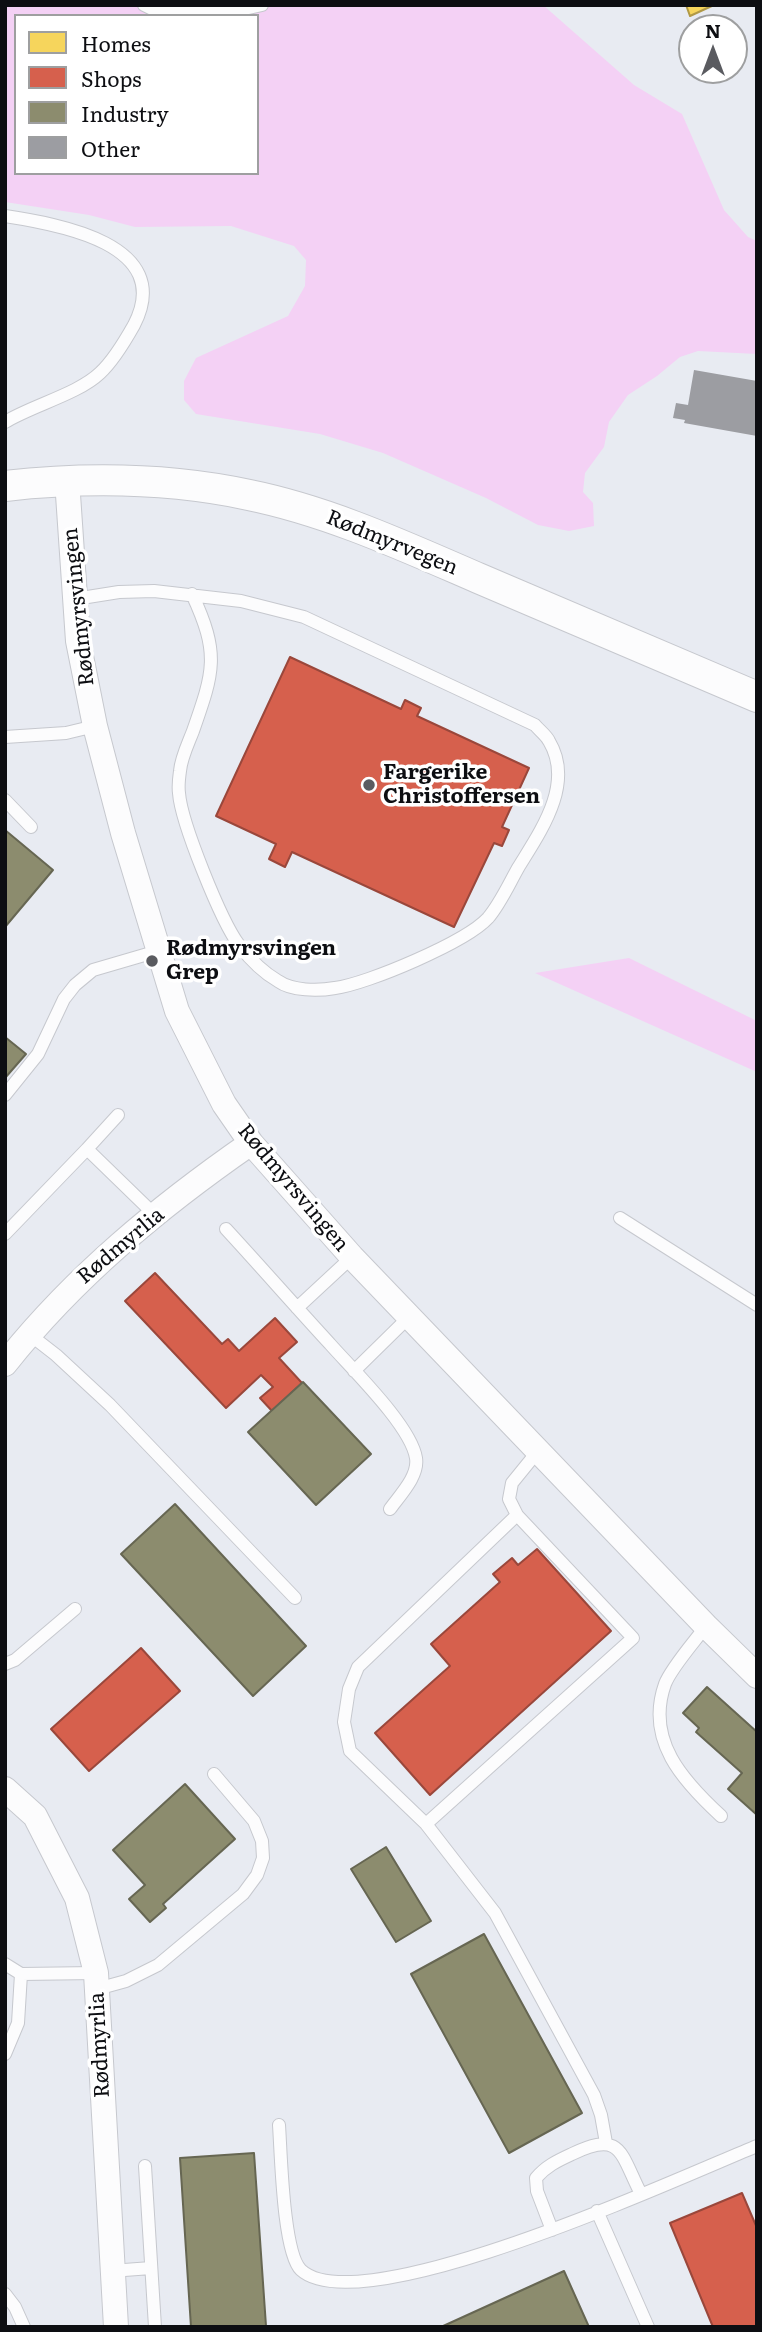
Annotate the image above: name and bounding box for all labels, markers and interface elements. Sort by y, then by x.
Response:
legend [14,14,259,175]
north arrow [678,14,748,84]
text: N [705,16,721,44]
text: Homes [81,27,151,58]
text: Shops [81,62,142,93]
text: Industry [81,97,169,128]
text: Other [81,132,140,163]
street label: Rødmyrvegen [323,505,461,581]
street label: Rødmyrsvingen [58,526,100,688]
place label: Fargerike Christoffersen [383,760,540,810]
marker: Fargerike Christoffersen [361,777,377,793]
place label: Rødmyrsvingen Grep [166,936,336,986]
marker: Rødmyrsvingen Grep [144,953,160,969]
street label: Rødmyrsvingen [232,1119,354,1257]
street label: Rødmyrlia [72,1202,170,1290]
street label: Rødmyrlia [85,1992,115,2098]

